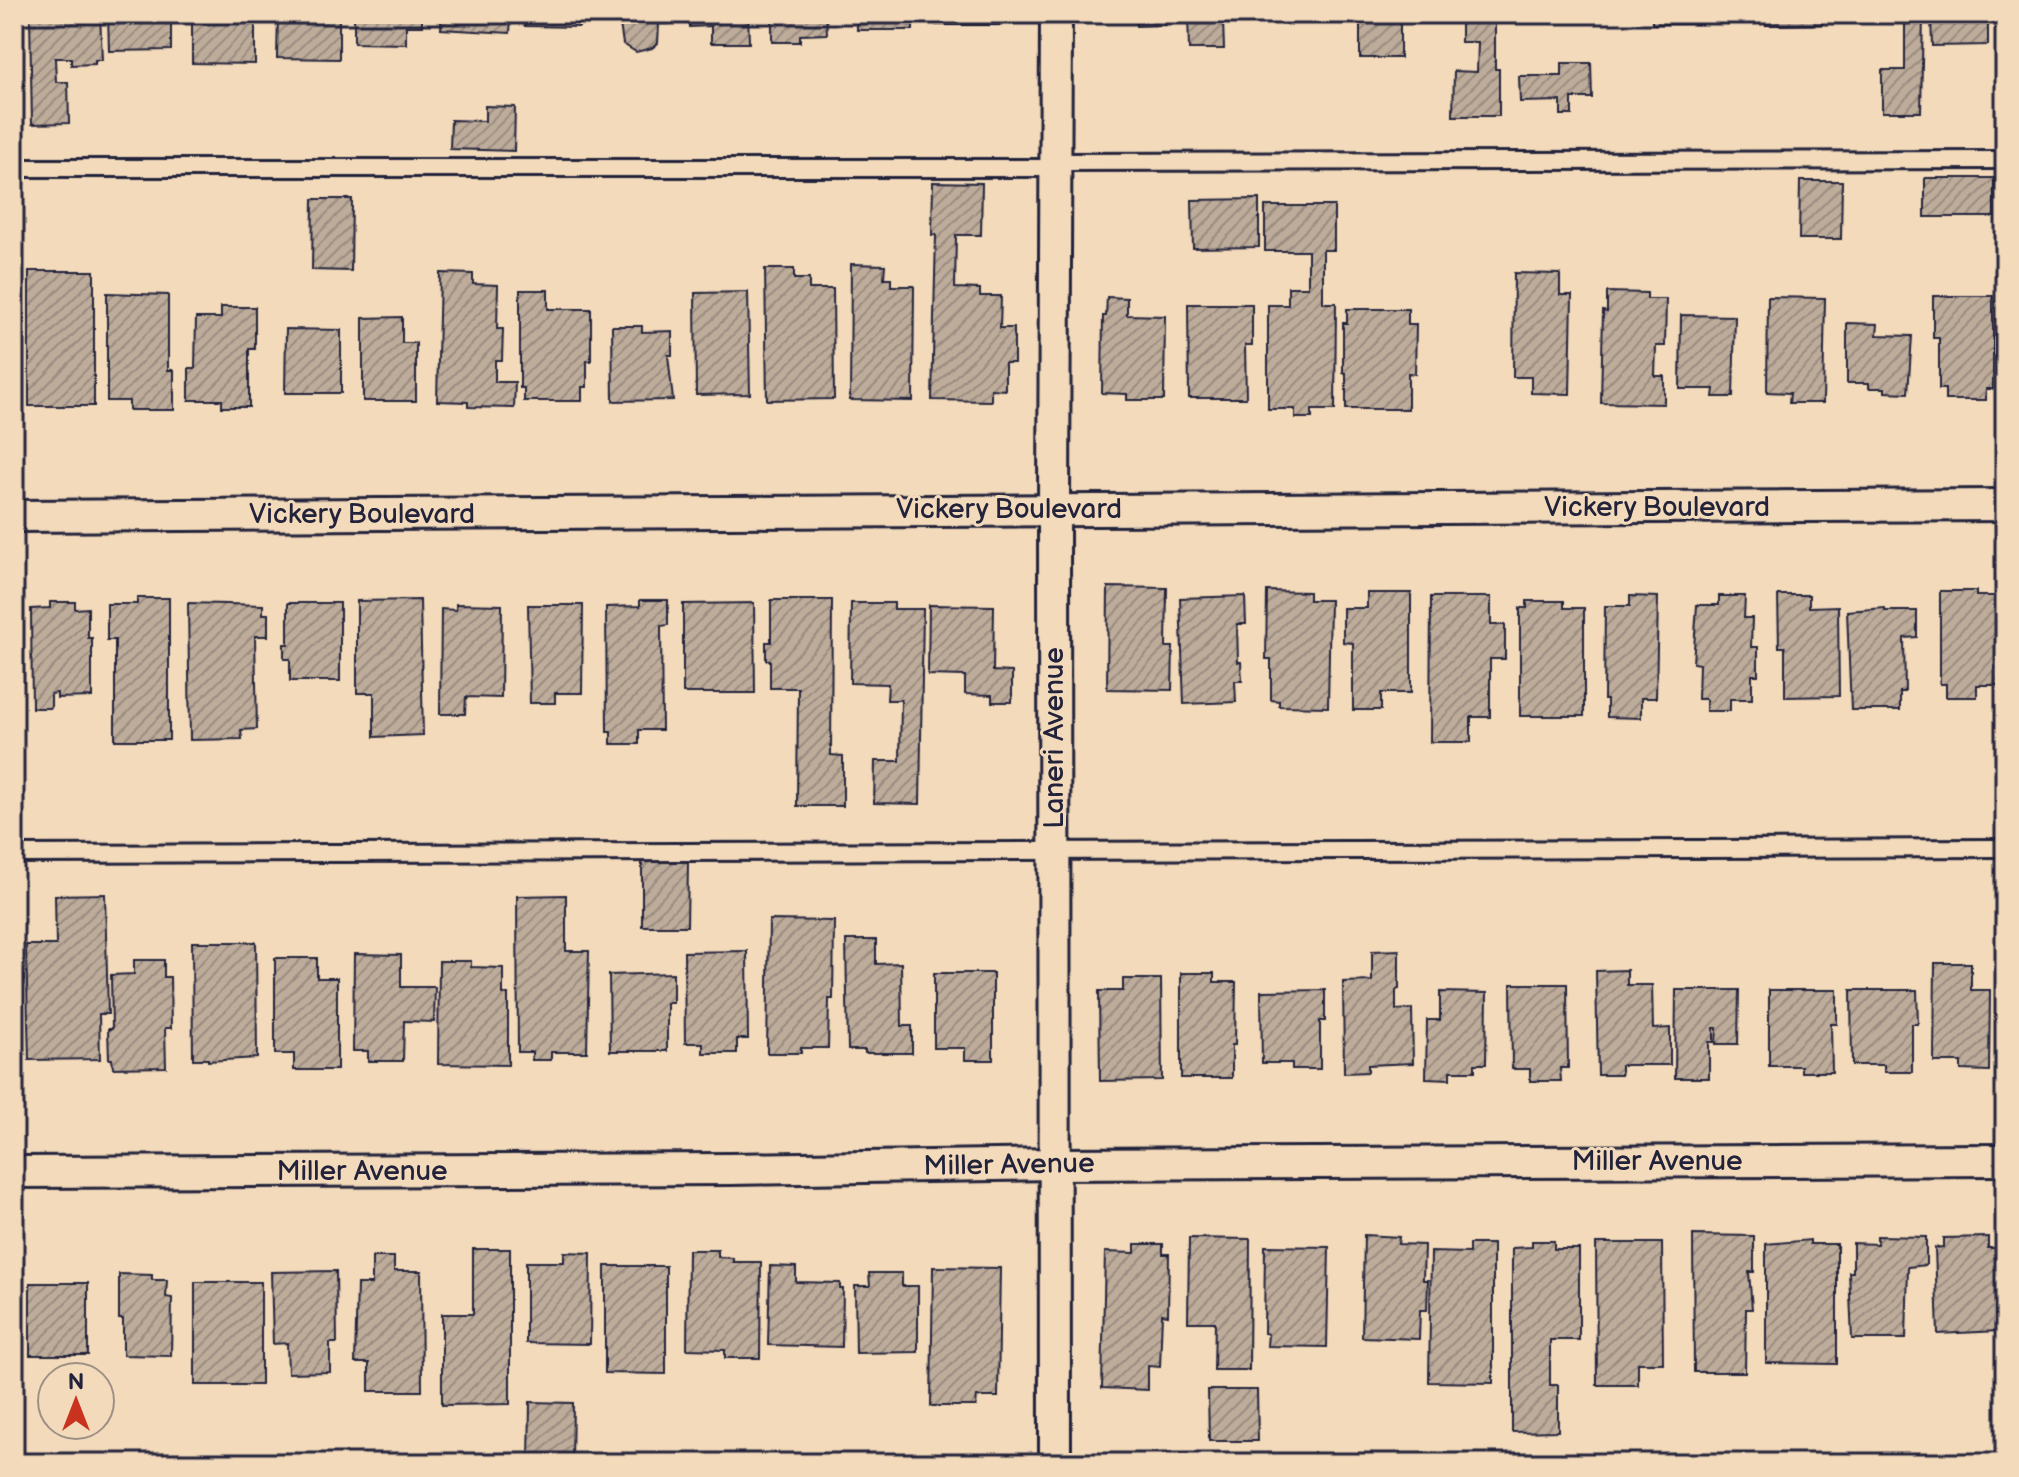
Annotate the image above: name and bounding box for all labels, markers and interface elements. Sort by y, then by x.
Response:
street label: Vickery Boulevard [1544,491,1770,524]
street label: Vickery Boulevard [896,493,1122,526]
street label: Vickery Boulevard [249,498,475,531]
street label: Laneri Avenue [1038,647,1071,829]
street label: Miller Avenue [1571,1145,1743,1178]
street label: Miller Avenue [923,1147,1095,1183]
street label: Miller Avenue [276,1155,448,1188]
north arrow [36,1361,116,1441]
text: N [68,1369,84,1396]

